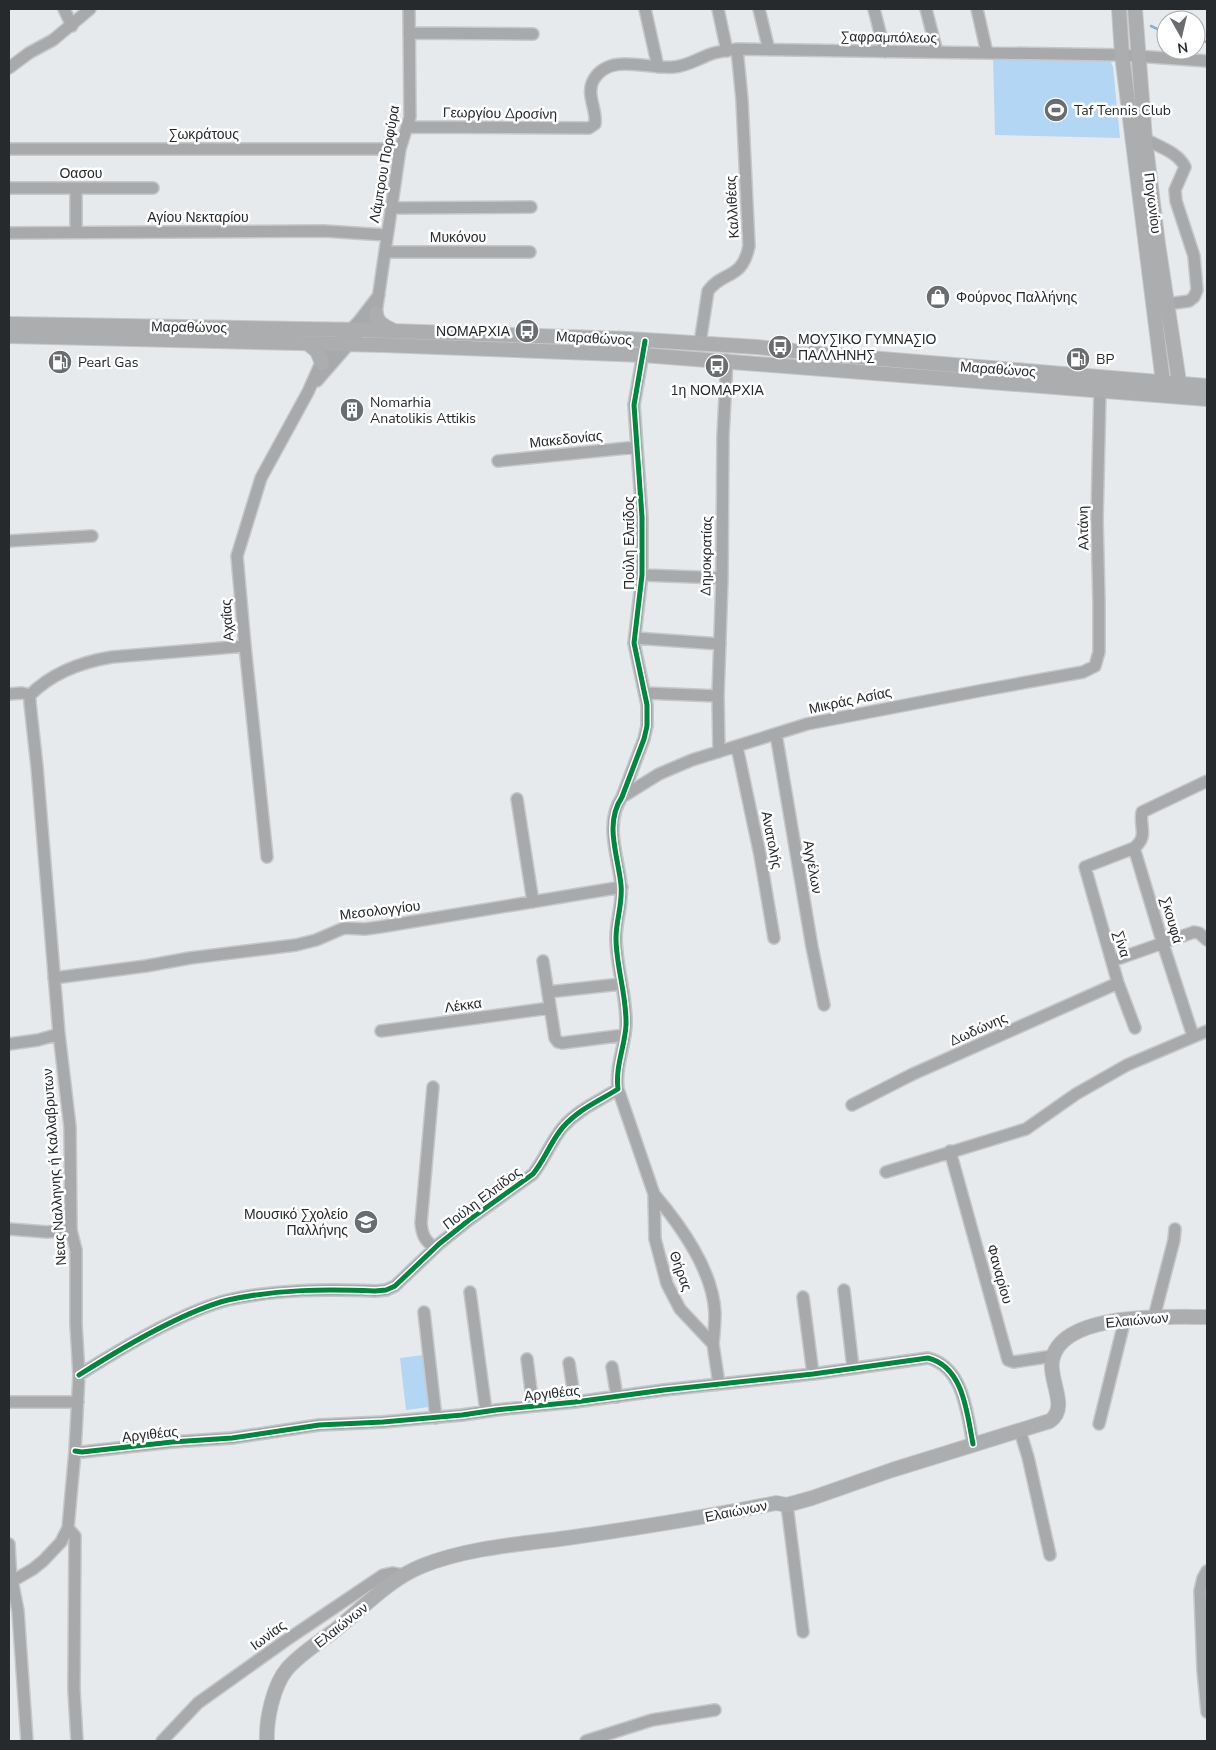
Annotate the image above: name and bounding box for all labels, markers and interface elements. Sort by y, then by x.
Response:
north arrow [1156,10,1206,60]
street label: Σαφραμπόλεως [841,27,937,48]
text: N [1176,37,1189,58]
sports icon: Taf Tennis Club [1043,97,1069,123]
place label: Taf Tennis Club [1074,101,1171,120]
street label: Γεωργίου Δροσίνη [443,103,557,124]
street label: Λάμπρου Πορφύρα [365,104,404,224]
street label: Σωκράτους [169,125,239,144]
street label: Οασου [59,164,103,183]
street label: Πογωνίου [1139,171,1166,235]
street label: Καλλιθέας [721,175,744,239]
street label: Αγίου Νεκταρίου [147,208,249,227]
street label: Μυκόνου [430,228,486,247]
shop icon: Φούρνος Παλλήνης [925,284,951,310]
place label: Φούρνος Παλλήνης [956,288,1077,307]
street label: Μαραθώνος [151,317,227,338]
bus stop icon: ΝΟΜΑΡΧΙΑ [514,318,540,344]
place label: ΝΟΜΑΡΧΙΑ [436,322,511,341]
street label: Μαραθώνος [555,327,633,350]
place label: ΜΟΥΣΙΚΟ ΓΥΜΝΑΣΙΟ ΠΑΛΛΗΝΗΣ [798,330,937,365]
bus stop icon: ΜΟΥΣΙΚΟ ΓΥΜΝΑΣΙΟ ΠΑΛΛΗΝΗΣ [767,334,793,360]
fuel station icon: BP [1065,346,1091,372]
fuel station icon: Pearl Gas [47,349,73,375]
place label: BP [1096,350,1114,369]
place label: Pearl Gas [78,353,139,372]
bus stop icon: 1η ΝΟΜΑΡΧΙΑ [704,353,730,379]
street label: Μαραθώνος [959,357,1037,382]
place label: 1η ΝΟΜΑΡΧΙΑ [670,381,765,400]
place label: Nomarhia Anatolikis Attikis [370,393,476,428]
building icon: Nomarhia Anatolikis Attikis [339,397,365,423]
street label: Μακεδονίας [528,426,604,453]
street label: Πούλη Ελπίδος [620,496,639,590]
street label: Αλτάνη [1074,506,1093,550]
street label: Δημοκρατίας [696,516,717,596]
street label: Αχαΐας [217,598,238,642]
street label: Μικράς Ασίας [807,682,893,719]
street label: Ανατολής [757,810,786,871]
street label: Αγγέλων [798,839,827,895]
street label: Σκουφά [1156,895,1187,946]
street label: Μεσολογγίου [339,896,422,925]
street label: Σίνα [1109,929,1134,960]
street label: Λέκκα [443,993,483,1018]
street label: Δωδώνης [946,1008,1010,1051]
street label: Νεας Nαλληνης ή Καλλαβρυτων [38,1068,71,1266]
street label: Πούλη Ελπίδος [439,1162,526,1234]
place label: Μουσικό Σχολείο Παλλήνης [244,1205,348,1240]
school or university icon: Μουσικό Σχολείο Παλλήνης [353,1209,379,1235]
street label: Φαναρίου [982,1242,1017,1306]
street label: Θήρας [665,1248,697,1294]
street label: Ελαιώνων [1105,1308,1169,1333]
street label: Αργιθέας [523,1381,581,1406]
street label: Αργιθέας [121,1422,179,1447]
street label: Ελαιώνων [703,1496,769,1527]
street label: Ελαιώνων [311,1598,372,1652]
street label: Ιωνίας [247,1616,290,1655]

